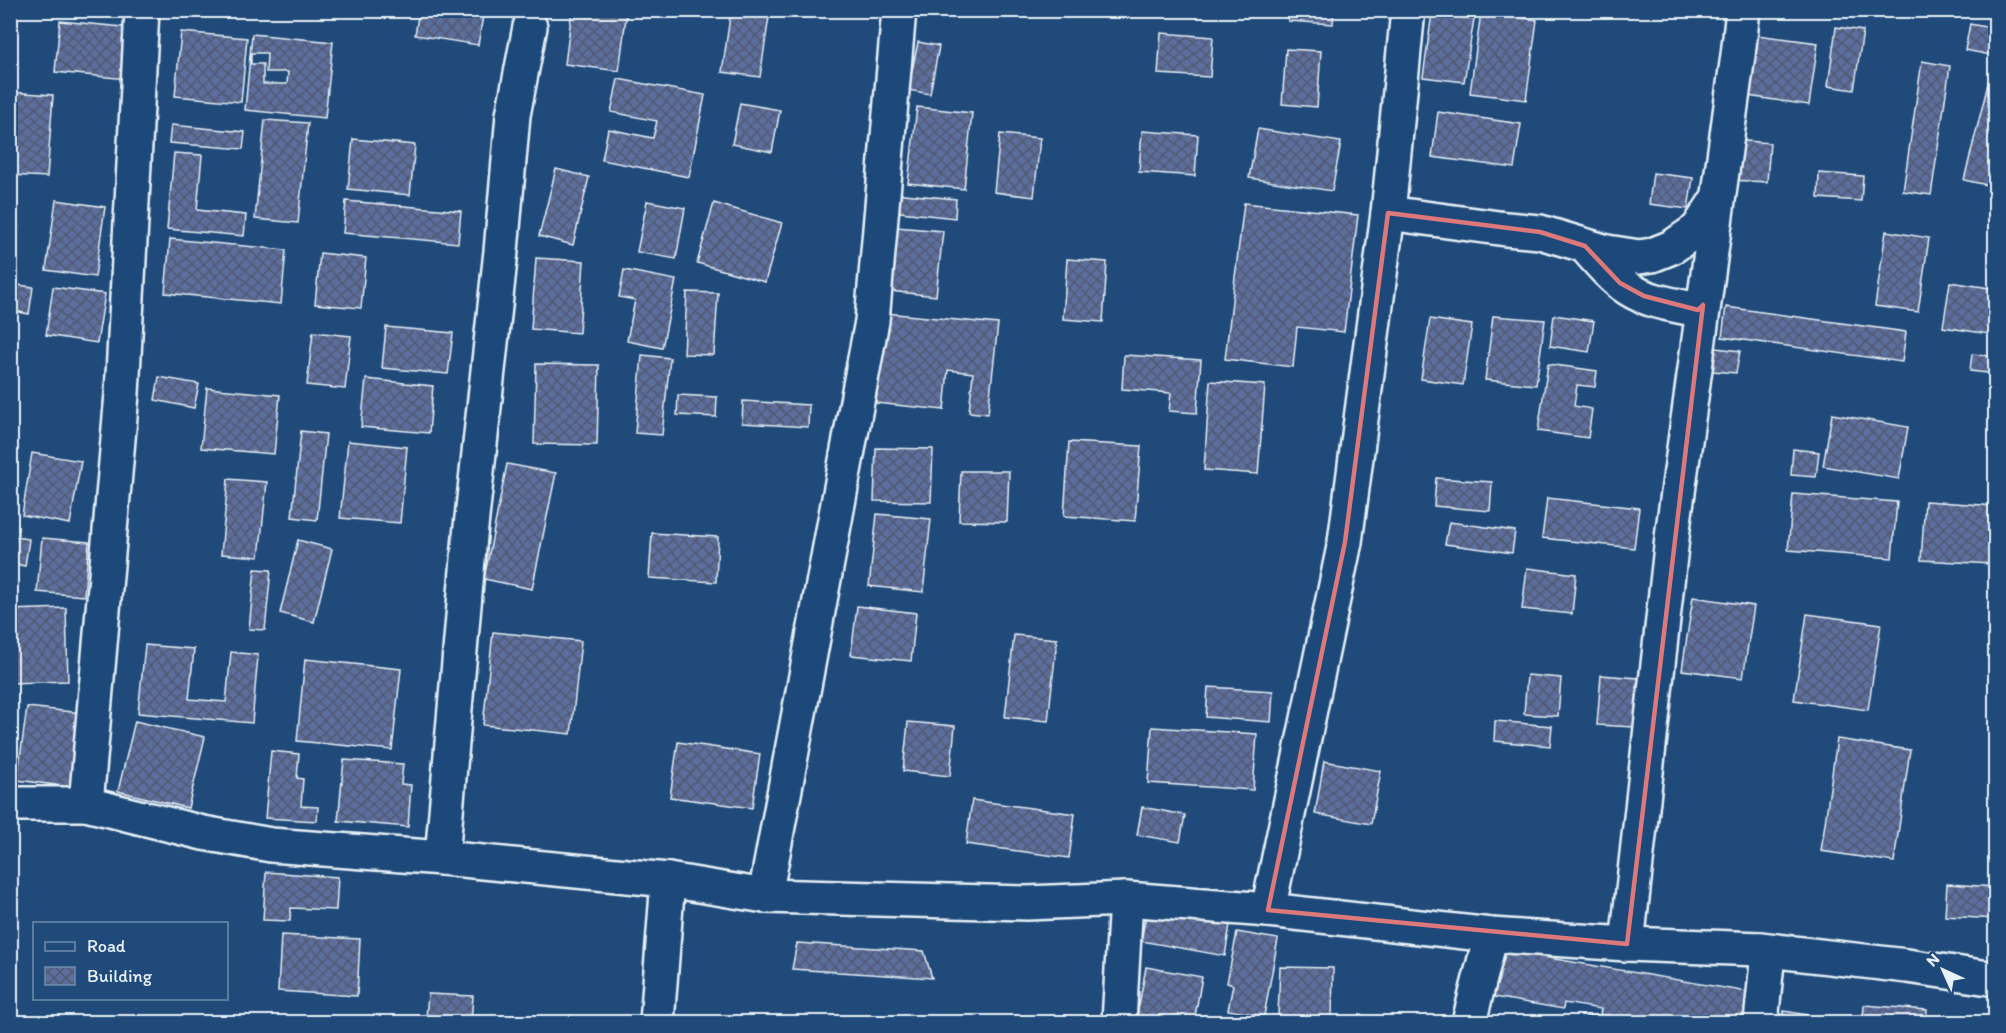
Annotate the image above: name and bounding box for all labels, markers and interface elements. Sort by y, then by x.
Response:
legend [33,922,228,1000]
text: Road [87,935,126,957]
north arrow [1913,940,1973,1000]
text: N [1922,949,1943,970]
text: Building [87,965,153,987]

